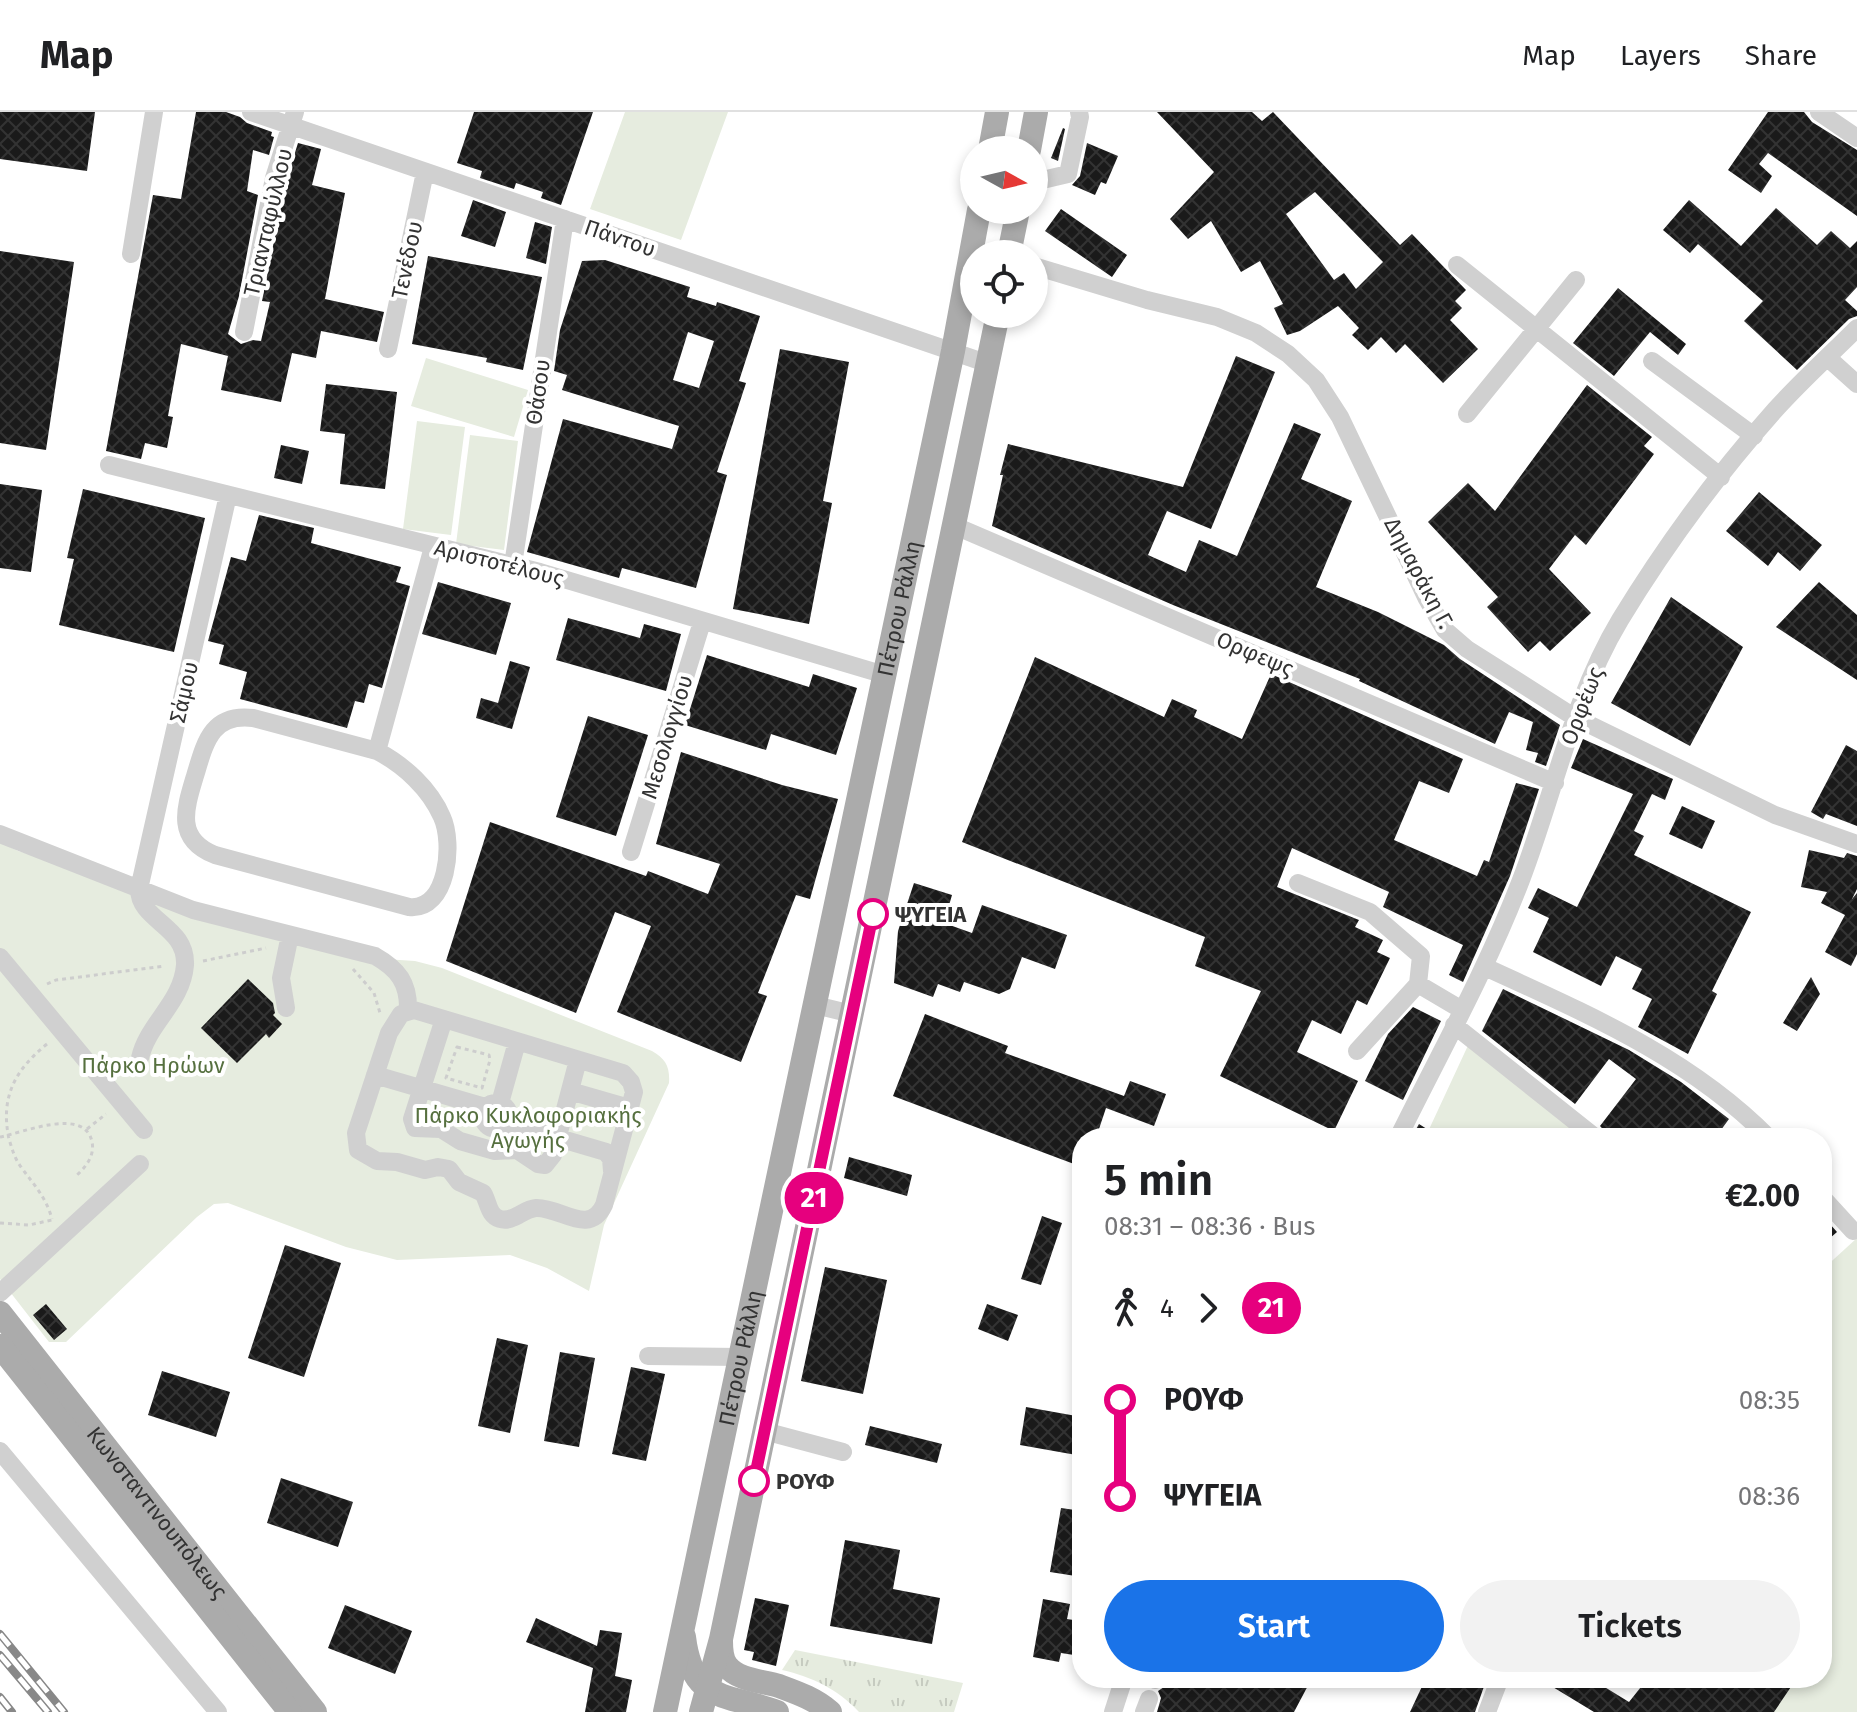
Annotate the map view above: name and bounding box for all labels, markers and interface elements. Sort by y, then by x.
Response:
text: Map [40,32,113,78]
text: Map [1522,39,1576,72]
text: Layers [1620,39,1701,72]
text: Share [1745,39,1817,72]
north arrow [960,136,1048,224]
map controls [960,136,1048,328]
street label: Τριανταφύλλου [238,145,298,299]
street label: Πάντου [581,213,659,263]
street label: Τενέδου [386,219,428,301]
button: locate [960,240,1048,328]
street label: Θάσου [520,357,556,427]
street label: Δημαράκη Γ. [1378,513,1460,633]
street label: Αριστοτέλους [432,534,566,592]
street label: Πέτρου Ράλλη [871,538,926,679]
street label: Ορφεψς [1212,626,1298,682]
street label: Σάμου [164,659,204,725]
street label: Ορφέως [1555,663,1609,749]
street label: Μεσολογγίου [635,672,699,802]
marker: ΨΥΓΕΙΑ [858,899,888,929]
place label: ΨΥΓΕΙΑ [895,901,967,928]
park label: Πάρκο Ηρώων [81,1052,225,1079]
park label: Πάρκο Κυκλοφοριακής Αγωγής [414,1102,642,1154]
text: 5 min [1104,1154,1213,1207]
line badge: 21 [778,1172,850,1224]
text: €2.00 [1725,1178,1800,1214]
text: 21 [801,1181,827,1214]
text: 08:31 – 08:36 · Bus [1104,1211,1315,1242]
icon: walk [1104,1286,1148,1330]
icon: forward [1186,1286,1230,1330]
street label: Πέτρου Ράλλη [712,1287,767,1428]
text: 21 [1258,1291,1285,1324]
text: 4 [1160,1293,1174,1324]
text: ΡΟΥΦ [1164,1382,1244,1418]
text: 08:35 [1739,1385,1800,1416]
street label: Κωνσταντινουπόλεως [81,1421,234,1604]
marker: ΡΟΥΦ [739,1466,769,1496]
place label: ΡΟΥΦ [776,1468,835,1495]
text: ΨΥΓΕΙΑ [1164,1478,1261,1514]
text: 08:36 [1738,1481,1800,1512]
button: Start [1104,1580,1444,1672]
button: Tickets [1460,1580,1800,1672]

